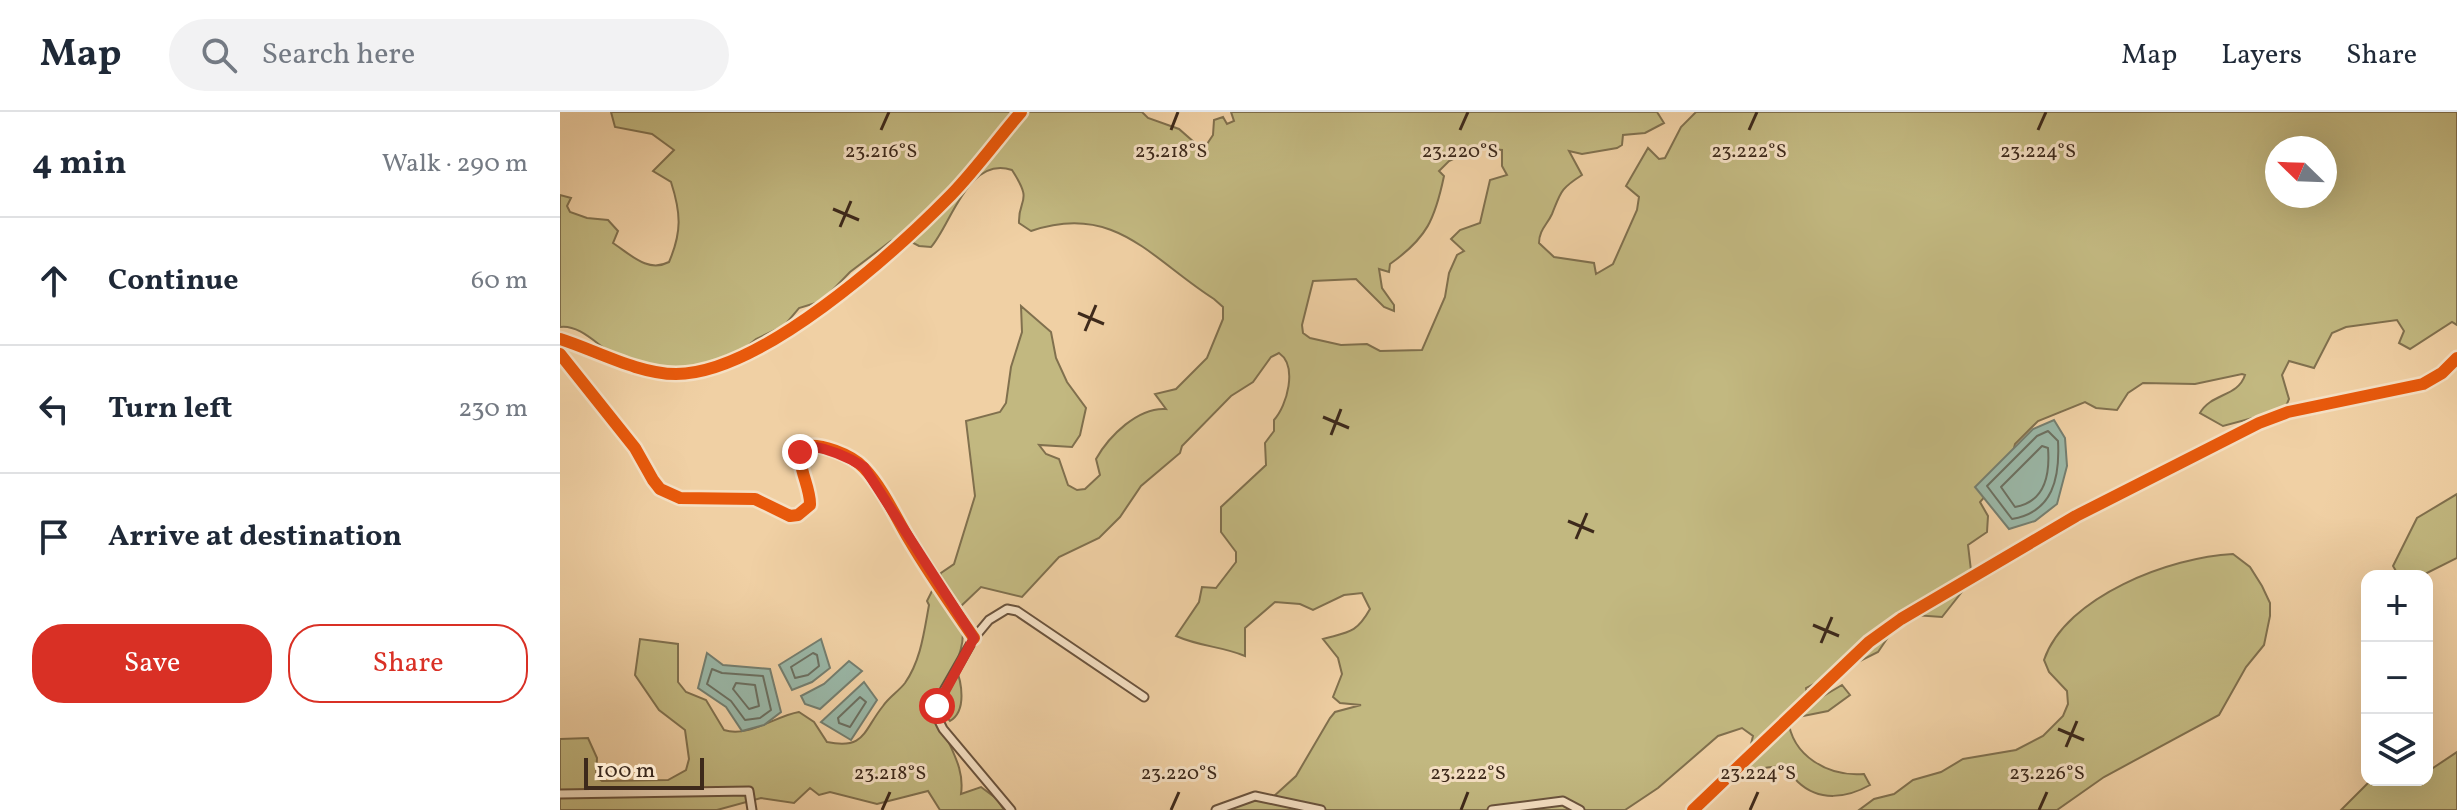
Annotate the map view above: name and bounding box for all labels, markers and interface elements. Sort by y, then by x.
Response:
search box [169,19,729,91]
text: Map [40,29,121,82]
icon: search [197,33,241,77]
text: Search here [261,34,415,76]
text: Map [2121,36,2177,75]
text: Layers [2221,36,2302,75]
text: Share [2346,36,2417,75]
north arrow [2265,136,2337,208]
text: 23.216°S [845,138,917,166]
text: 23.218°S [1135,138,1207,166]
text: 23.220°S [1422,138,1498,166]
text: 23.222°S [1711,138,1787,166]
text: 23.224°S [2000,138,2076,166]
text: 4 min [32,141,127,188]
text: Walk · 290 m [382,146,528,182]
icon: ahead [32,259,76,303]
text: Continue [108,260,239,302]
text: 60 m [471,263,528,299]
icon: left [32,387,76,431]
text: Turn left [108,388,232,430]
text: 230 m [458,391,528,427]
route end [782,434,818,470]
icon: arrive [32,515,76,559]
text: Arrive at destination [108,516,402,558]
map controls [2361,570,2433,786]
button: + [2361,570,2433,642]
button: Save [32,624,272,703]
button: Share [288,624,528,703]
button: − [2361,642,2433,714]
route start [919,688,955,724]
button: layers [2361,714,2433,786]
scale bar [584,754,704,790]
text: 100 m [596,756,655,787]
text: 23.218°S [854,760,926,788]
text: 23.220°S [1141,760,1217,788]
text: 23.222°S [1430,760,1506,788]
text: 23.224°S [1720,760,1796,788]
text: 23.226°S [2009,760,2085,788]

